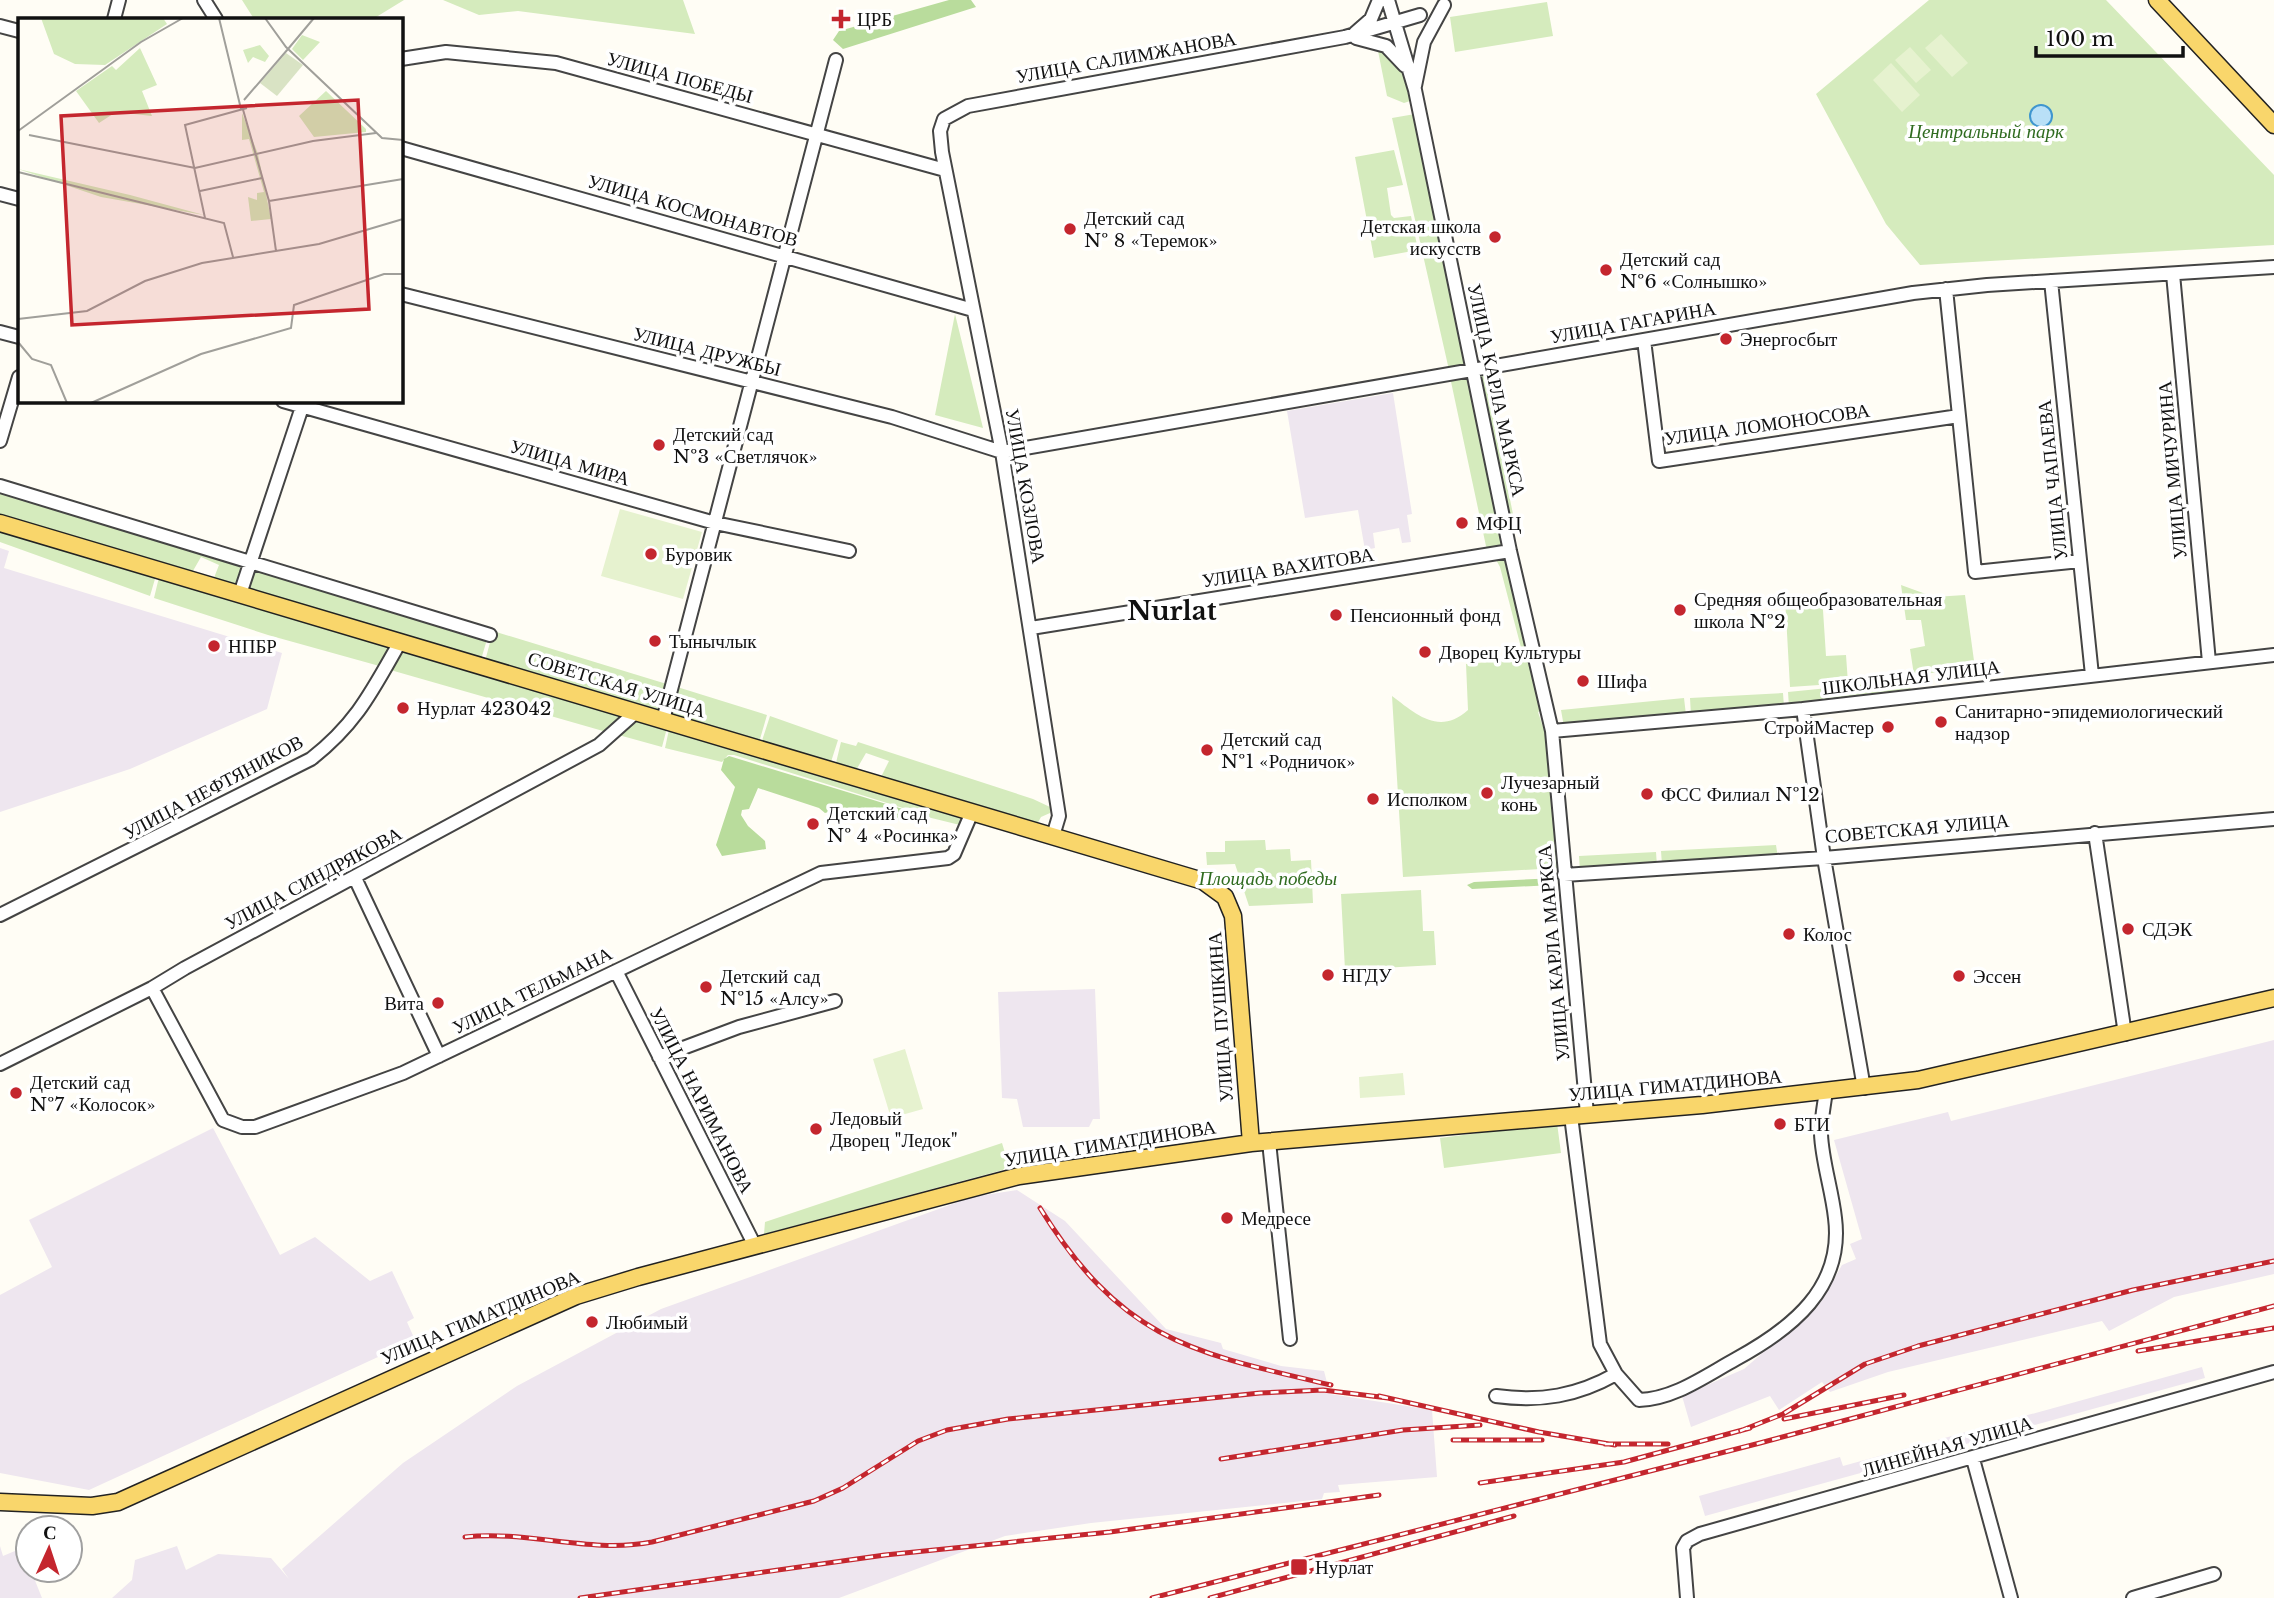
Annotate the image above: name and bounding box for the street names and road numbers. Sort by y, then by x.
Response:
street label: УЛИЦА САЛИМЖАНОВА [1014,27,1238,88]
street label: УЛИЦА ПОБЕДЫ [604,47,755,108]
street label: УЛИЦА КОСМОНАВТОВ [585,169,801,252]
street label: УЛИЦА КАРЛА МАРКСА [1463,281,1530,499]
street label: УЛИЦА ГАГАРИНА [1548,297,1718,348]
street label: УЛИЦА ДРУЖБЫ [630,322,783,381]
street label: УЛИЦА МИЧУРИНА [2153,380,2192,560]
street label: УЛИЦА ЧАПАЕВА [2033,398,2072,561]
street label: УЛИЦА ЛОМОНОСОВА [1663,399,1872,450]
street label: УЛИЦА КОЗЛОВА [1001,407,1051,566]
street label: УЛИЦА МИРА [507,434,633,491]
street label: УЛИЦА ВАХИТОВА [1200,543,1376,592]
street label: СОВЕТСКАЯ УЛИЦА [525,646,709,723]
street label: ШКОЛЬНАЯ УЛИЦА [1821,655,2002,700]
street label: УЛИЦА НЕФТЯНИКОВ [119,730,307,845]
street label: СОВЕТСКАЯ УЛИЦА [1824,809,2010,848]
street label: УЛИЦА СИНДРЯКОВА [221,822,406,935]
street label: УЛИЦА КАРЛА МАРКСА [1533,843,1574,1062]
street label: УЛИЦА ПУШКИНА [1203,931,1238,1103]
street label: УЛИЦА ТЕЛЬМАНА [449,942,616,1039]
street label: УЛИЦА НАРИМАНОВА [645,1003,759,1197]
street label: УЛИЦА ГИМАТДИНОВА [1567,1065,1783,1106]
street label: УЛИЦА ГИМАТДИНОВА [1002,1115,1218,1172]
street label: УЛИЦА ГИМАТДИНОВА [377,1265,584,1370]
street label: ЛИНЕЙНАЯ УЛИЦА [1859,1411,2035,1482]

